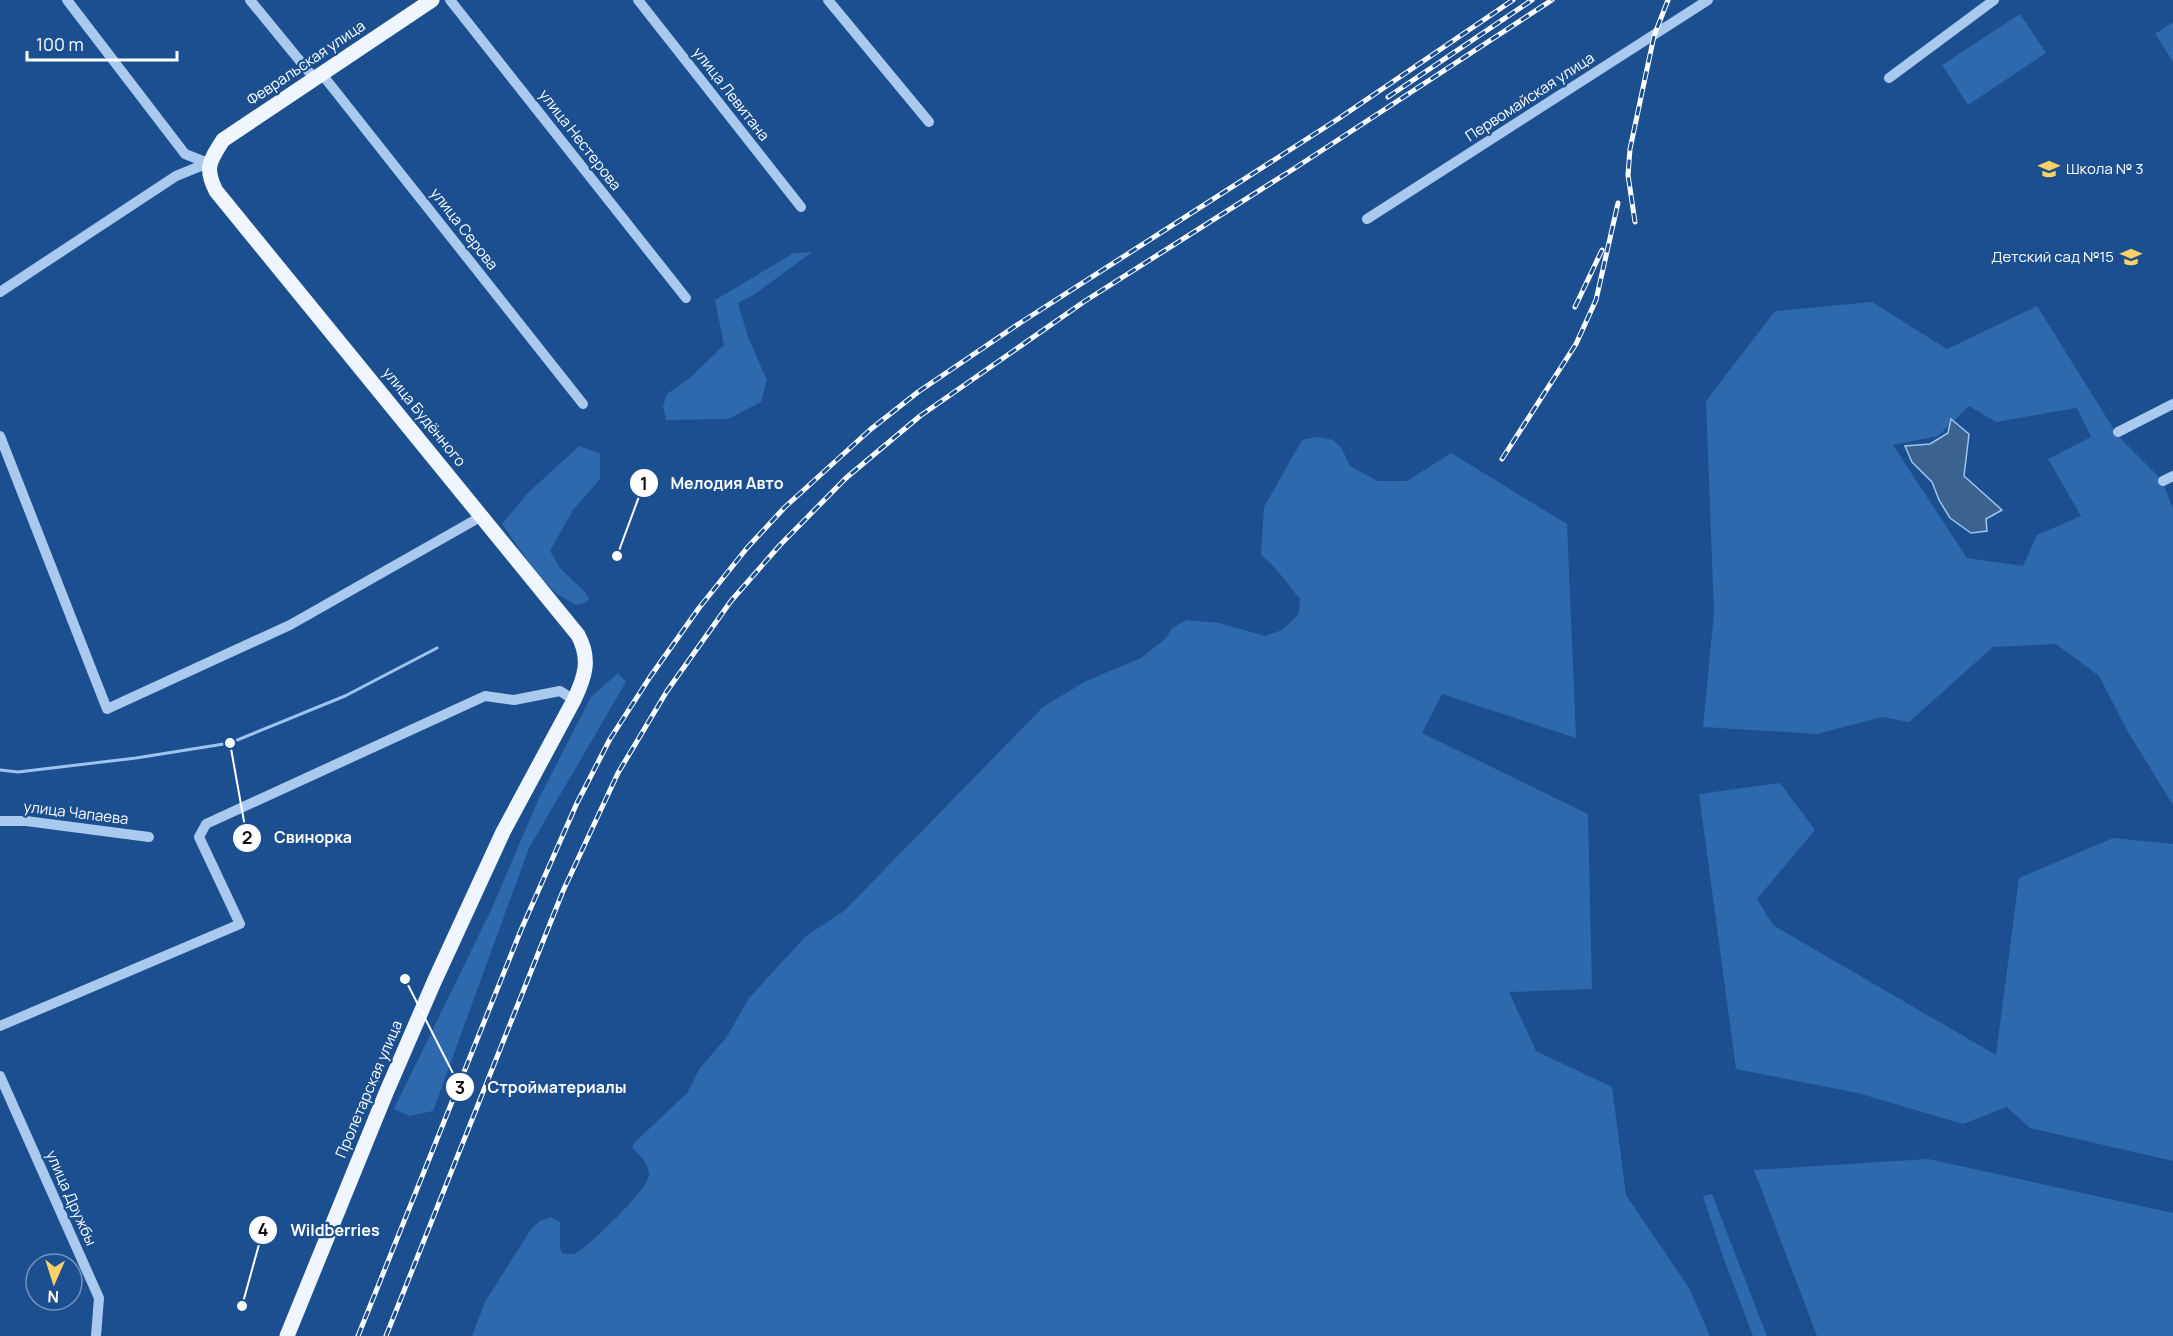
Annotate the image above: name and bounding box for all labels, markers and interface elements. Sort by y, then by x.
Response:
street label: Февральская улица [242,15,369,110]
scale bar [27,24,177,62]
text: 100 m [36,32,84,56]
street label: улица Левитана [688,42,775,145]
street label: Первомайская улица [1461,47,1598,146]
street label: улица Нестерова [534,85,627,195]
school or university icon: Школа № 3 [2037,157,2061,181]
place label: Школа № 3 [2066,158,2144,179]
street label: улица Серова [426,183,503,274]
school or university icon: Детский сад №15 [2119,245,2143,269]
place label: Детский сад №15 [1991,246,2114,267]
street label: улица Будённого [378,363,471,471]
callout: Мелодия Авто [629,466,796,500]
text: 1 [640,471,648,495]
text: Мелодия Авто [670,472,784,494]
street label: улица Чапаева [22,796,130,829]
callout: Свинорка [232,821,364,855]
text: 2 [242,825,252,849]
text: Свинорка [274,826,352,848]
street label: Пролетарская улица [330,1017,407,1161]
callout: Стройматериалы [445,1070,638,1104]
text: 3 [455,1075,465,1099]
text: Стройматериалы [487,1076,627,1098]
street label: улица Дружбы [41,1147,102,1249]
callout: Wildberries [248,1213,391,1247]
text: 4 [258,1217,269,1241]
text: Wildberries [290,1219,380,1241]
north arrow [24,1252,84,1312]
text: N [47,1286,60,1308]

